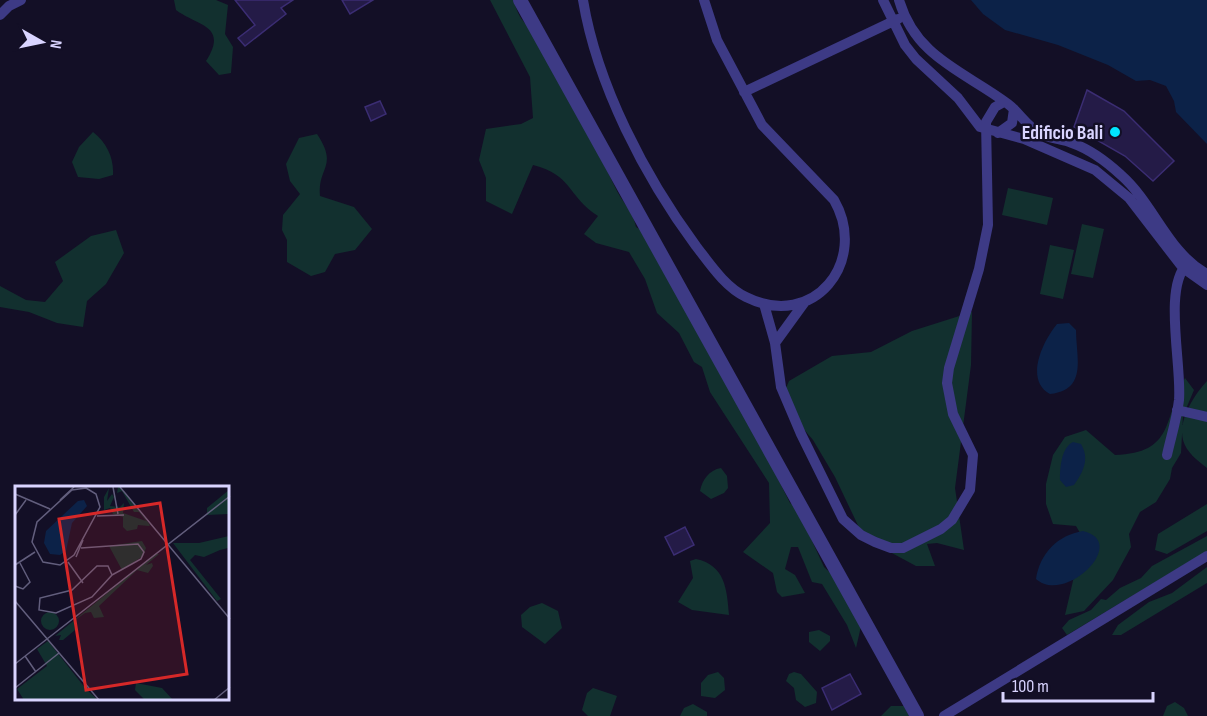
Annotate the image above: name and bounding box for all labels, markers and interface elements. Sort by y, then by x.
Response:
north arrow [12,12,72,72]
text: N [45,38,65,50]
place label: Edificio Bali [1022,121,1103,145]
marker: Edificio Bali [1108,125,1122,139]
inset map [15,486,230,701]
scale bar [1003,665,1153,703]
text: 100 m [1012,676,1049,697]

